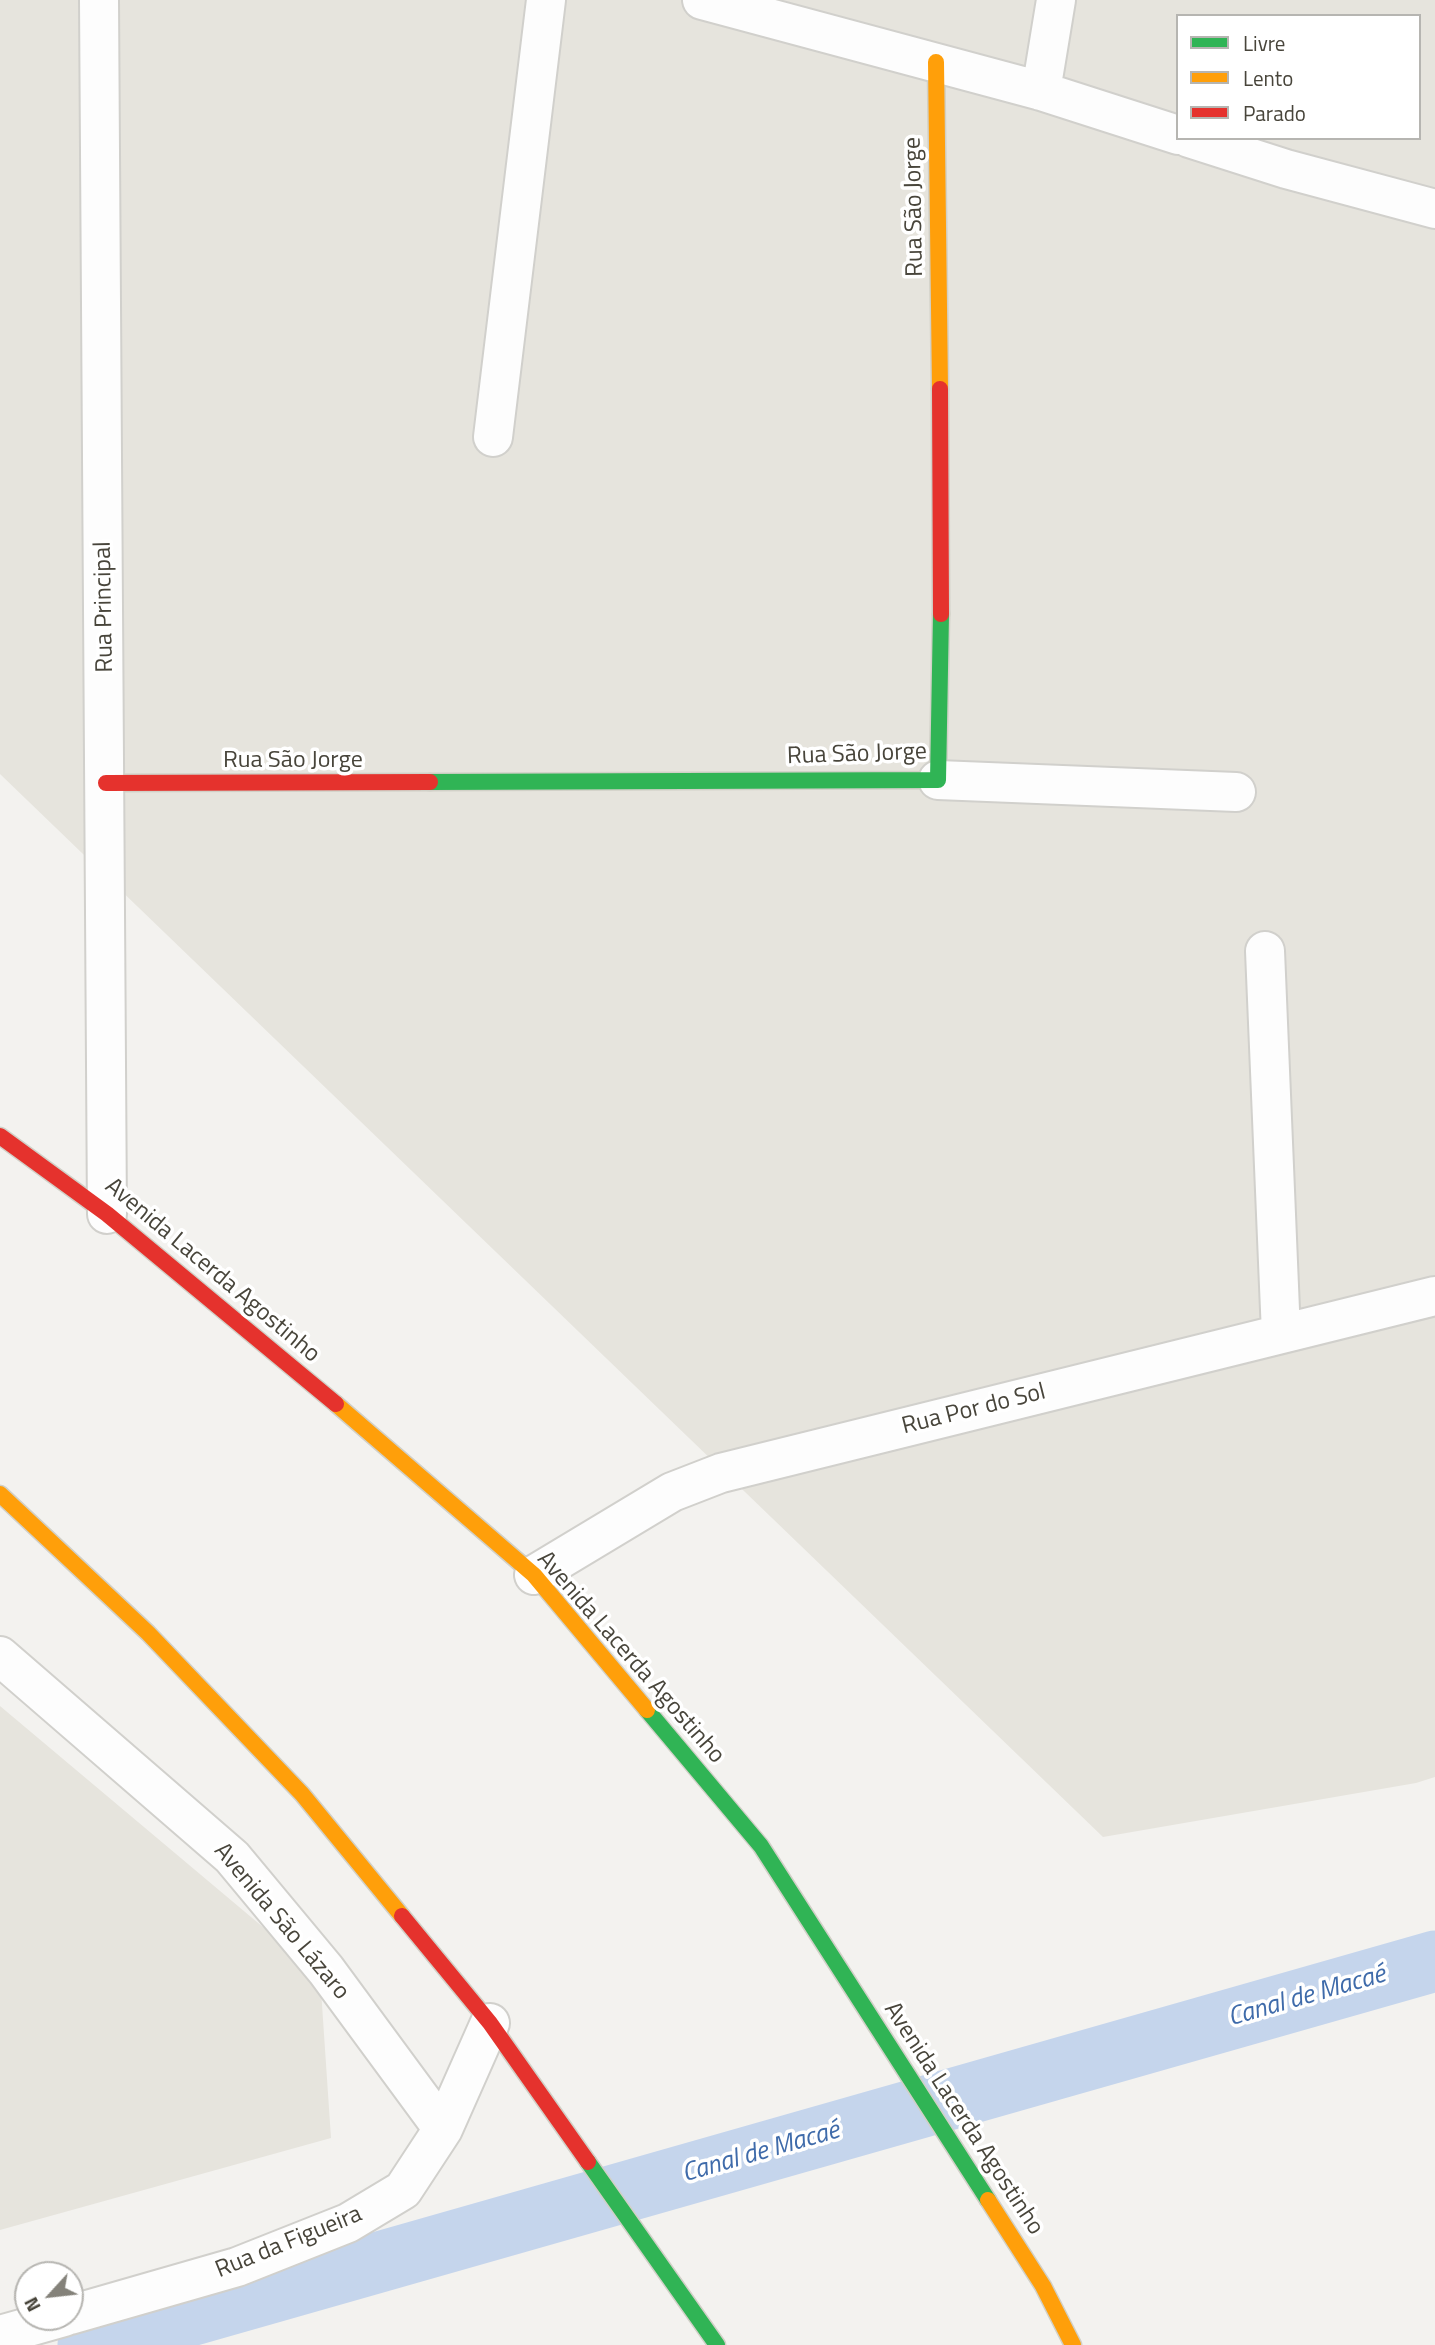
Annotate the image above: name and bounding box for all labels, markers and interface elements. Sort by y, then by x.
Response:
legend [1176,14,1421,140]
text: Livre [1243,27,1285,59]
text: Lento [1243,62,1293,94]
text: Parado [1243,97,1306,129]
street label: Rua São Jorge [899,137,931,277]
street label: Rua Principal [89,541,121,673]
street label: Rua São Jorge [787,738,927,772]
street label: Rua São Jorge [223,747,363,775]
street label: Avenida Lacerda Agostinho [99,1173,325,1369]
street label: Rua Por do Sol [899,1378,1049,1442]
street label: Avenida Lacerda Agostinho [530,1546,730,1770]
street label: Avenida São Lázaro [207,1838,355,2006]
water label: Canal de Macaé [1225,1960,1389,2034]
street label: Avenida Lacerda Agostinho [877,1997,1049,2241]
water label: Canal de Macaé [679,2116,843,2190]
street label: Rua da Figueira [212,2201,366,2285]
north arrow [14,2261,84,2331]
text: N [16,2292,48,2317]

